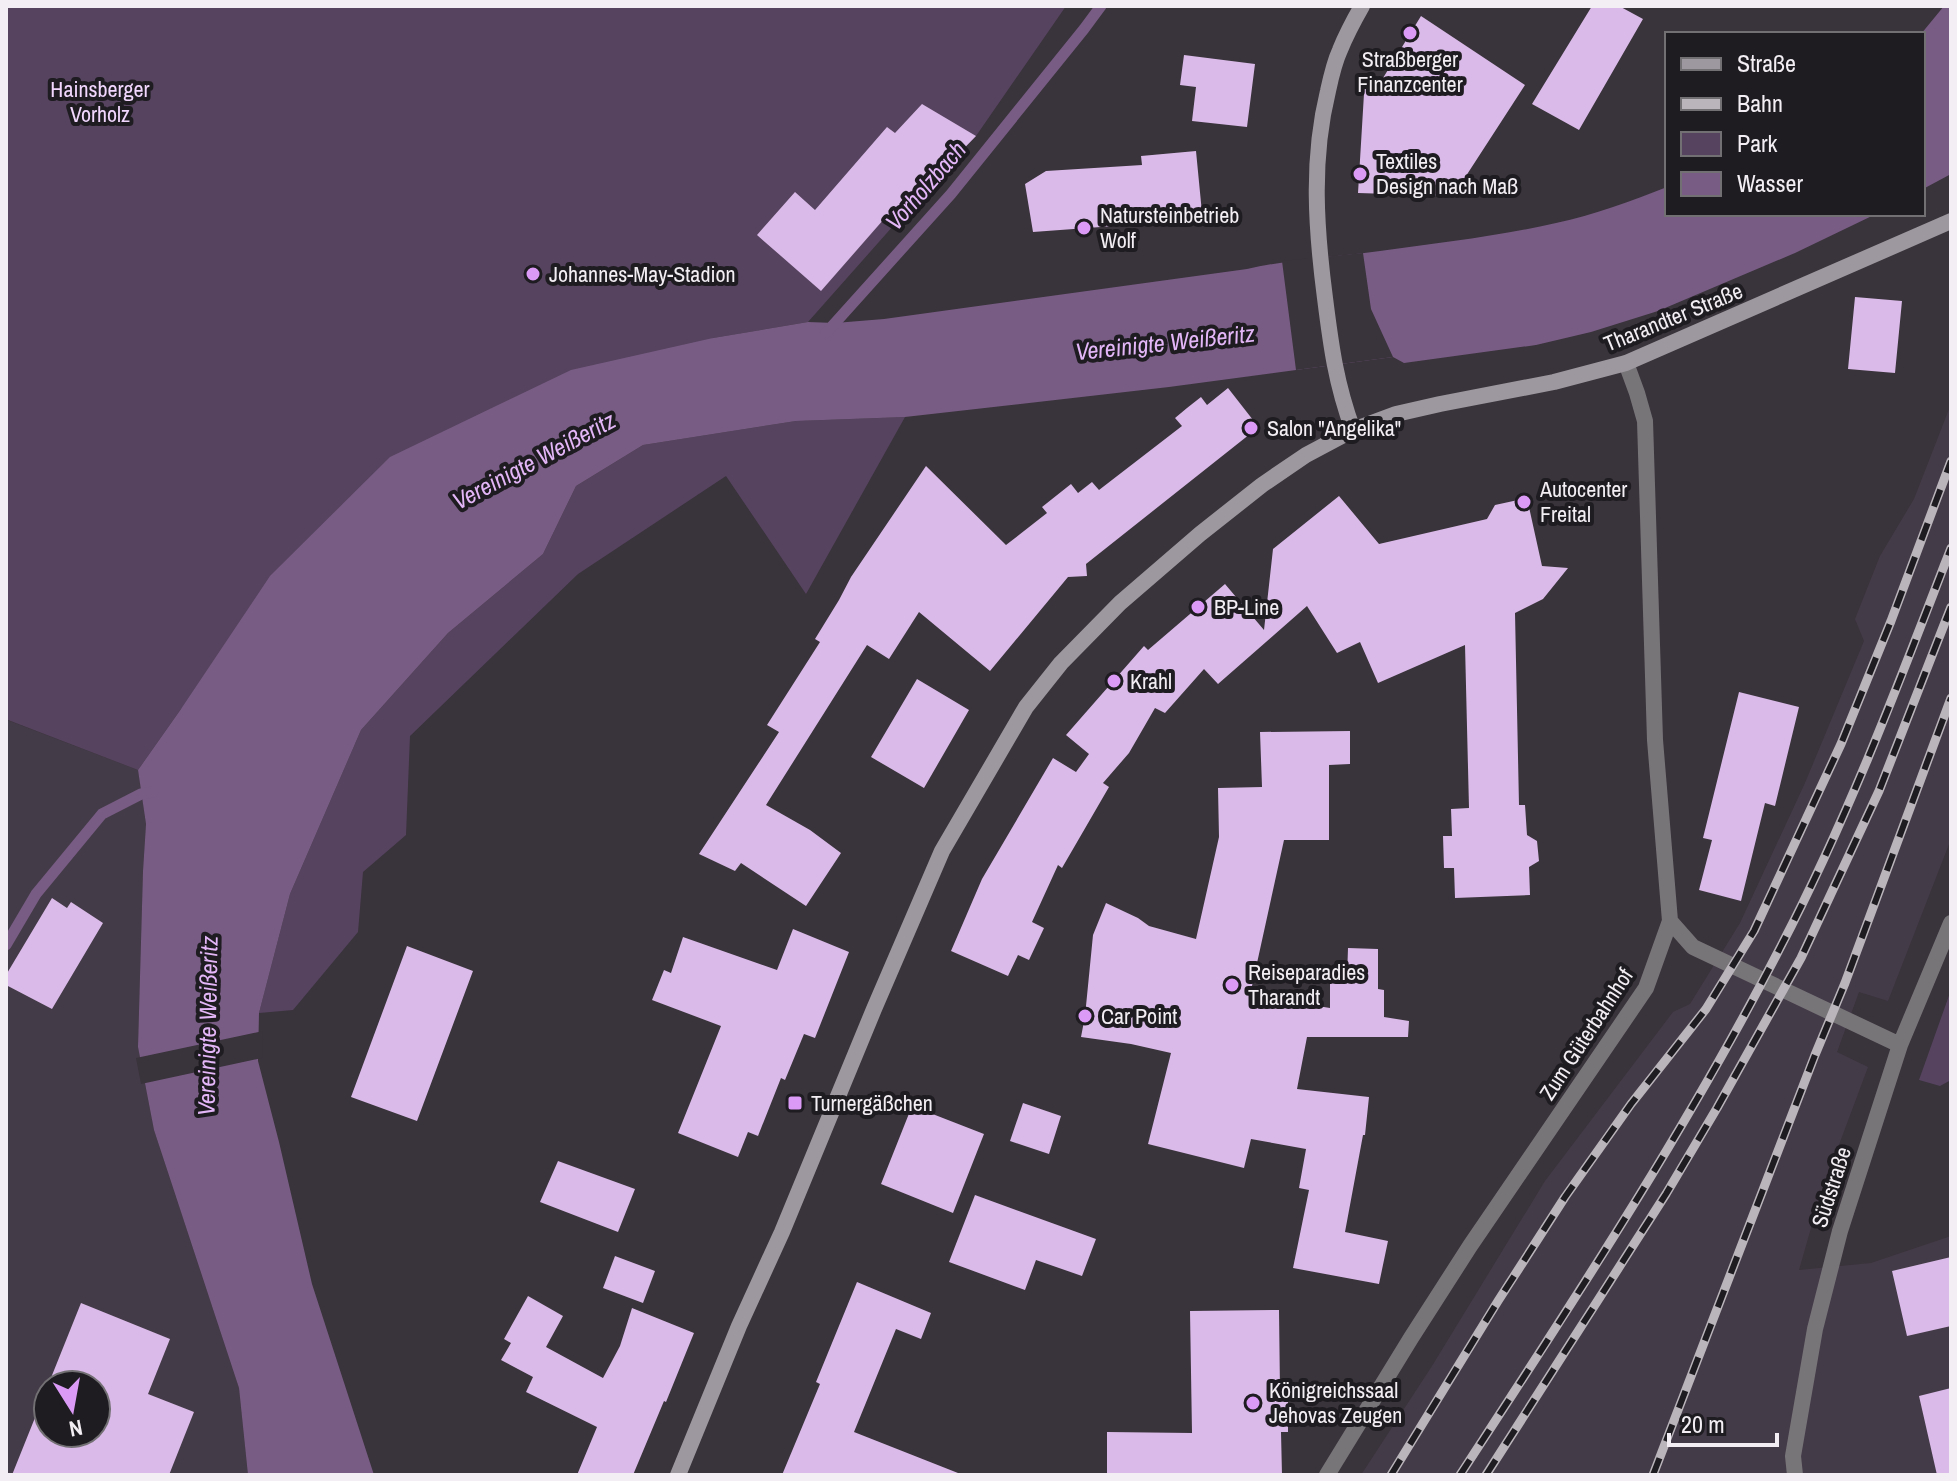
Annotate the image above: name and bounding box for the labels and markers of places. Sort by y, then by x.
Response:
marker: Straßberger Finanzcenter [1401,24,1419,42]
place label: Straßberger Finanzcenter [1357,44,1463,99]
place label: Textiles Design nach Maß [1376,146,1518,201]
marker: Textiles Design nach Maß [1351,165,1369,183]
place label: Natursteinbetrieb Wolf [1100,200,1239,255]
marker: Natursteinbetrieb Wolf [1075,219,1093,237]
place label: Johannes-May-Stadion [549,259,736,289]
marker: Johannes-May-Stadion [524,265,542,283]
place label: Salon "Angelika" [1267,413,1401,443]
marker: Salon "Angelika" [1242,419,1260,437]
place label: Autocenter Freital [1539,474,1627,529]
marker: Autocenter Freital [1515,493,1533,511]
place label: BP-Line [1214,592,1279,622]
marker: BP-Line [1189,598,1207,616]
place label: Krahl [1130,666,1172,696]
marker: Krahl [1105,672,1123,690]
place label: Reiseparadies Tharandt [1248,957,1365,1012]
marker: Reiseparadies Tharandt [1223,976,1241,994]
place label: Car Point [1101,1001,1177,1031]
marker: Car Point [1076,1007,1094,1025]
place label: Turnergäßchen [811,1088,933,1118]
marker: Turnergäßchen [786,1094,804,1112]
place label: Königreichssaal Jehovas Zeugen [1269,1375,1402,1430]
marker: Königreichssaal Jehovas Zeugen [1244,1394,1262,1412]

